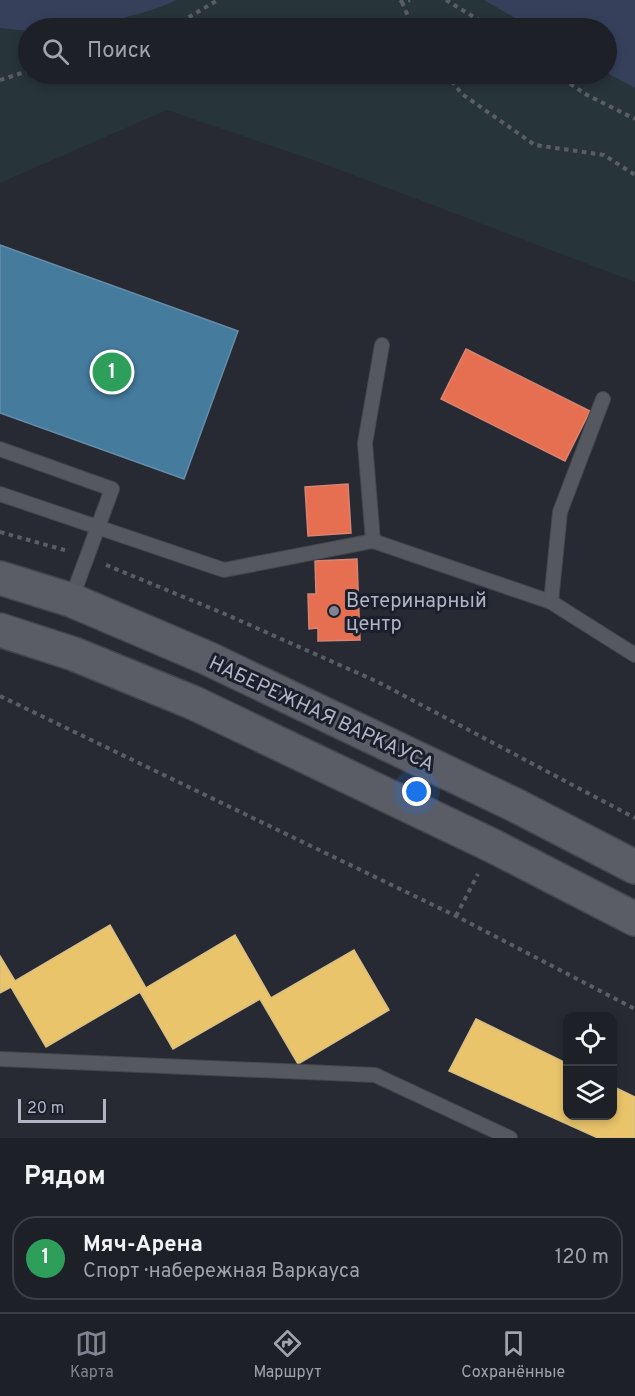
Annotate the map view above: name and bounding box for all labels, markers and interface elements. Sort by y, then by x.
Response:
search box [18,18,617,84]
icon: search [39,35,72,68]
text: Поиск [87,38,151,65]
pin: 1 [92,350,132,394]
place label: Ветеринарный центр [346,589,487,638]
marker: Ветеринарный центр [327,604,341,618]
street label: НАБЕРЕЖНАЯ ВАРКАУСА [204,651,438,779]
your location [402,777,431,806]
map controls [563,1012,617,1120]
button: locate [563,1012,617,1066]
button: layers [563,1066,617,1120]
scale bar [18,1096,106,1124]
text: 20 m [27,1099,64,1119]
text: Рядом [24,1161,106,1194]
text: Мяч-Арена [83,1232,203,1259]
text: 1 [42,1245,50,1271]
text: 120 m [555,1245,609,1271]
text: Спорт · набережная Варкауса [83,1259,360,1285]
tab: Карта [70,1327,114,1383]
tab: Маршрут [253,1327,322,1383]
tab: Сохранённые [461,1327,565,1383]

